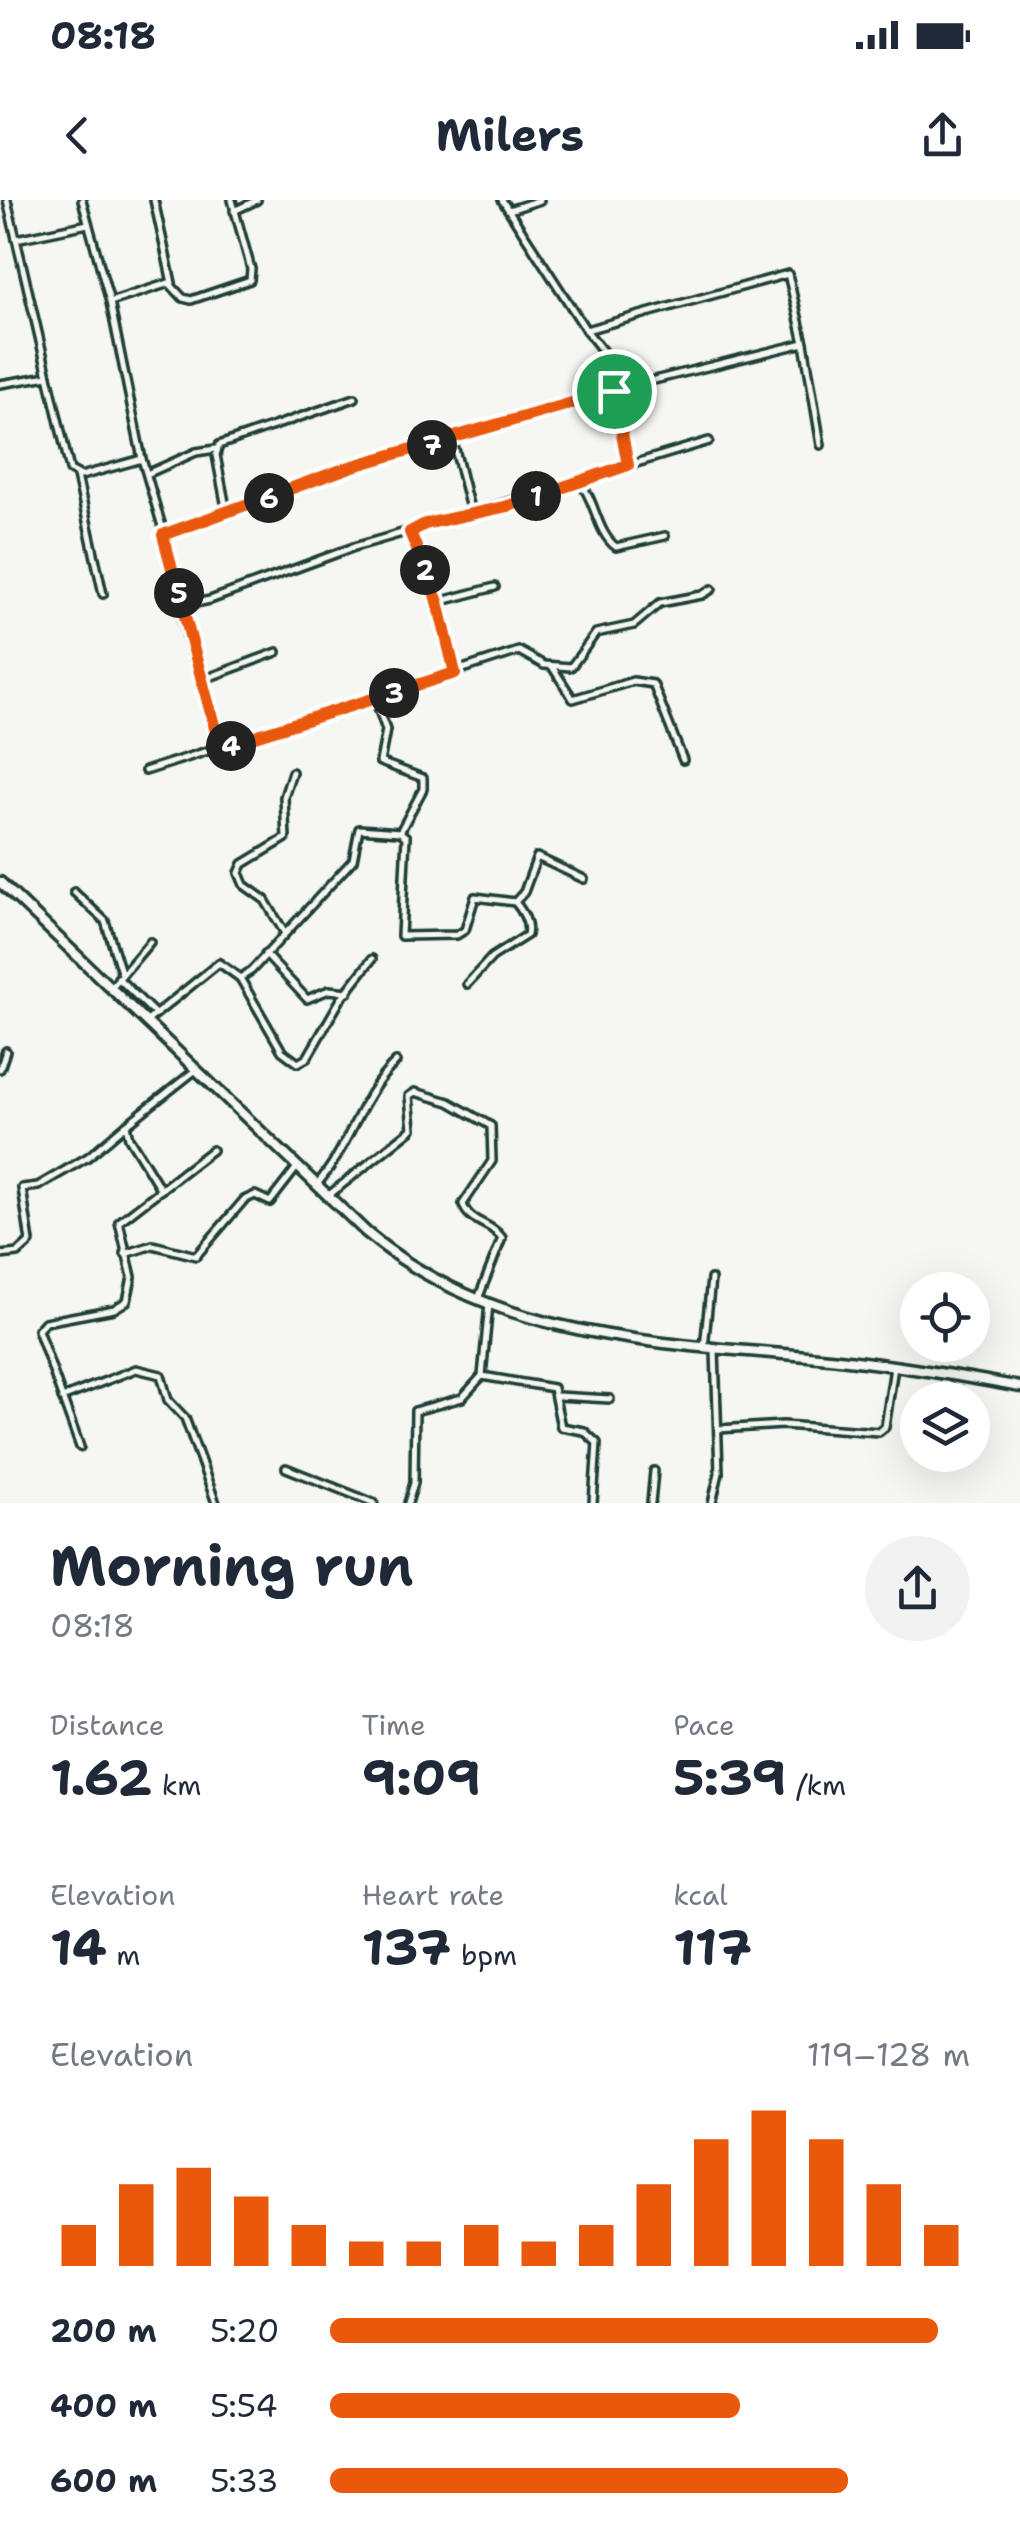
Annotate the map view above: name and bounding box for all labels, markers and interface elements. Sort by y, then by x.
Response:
text: 08:18 [50,10,156,61]
text: Milers [436,105,584,165]
icon: back [50,108,105,163]
icon: share [915,108,970,163]
pin [572,349,657,434]
icon: arrive [587,364,642,419]
pin: 7 [407,420,457,470]
text: 7 [422,426,442,464]
pin: 1 [511,471,561,521]
pin: 6 [244,473,294,523]
text: 1 [530,477,542,515]
text: 6 [259,479,279,517]
pin: 2 [400,545,450,595]
text: 2 [415,551,435,589]
pin: 5 [154,568,204,618]
text: 5 [170,574,188,612]
pin: 3 [369,668,419,718]
text: 3 [384,674,404,712]
pin: 4 [206,721,256,771]
text: 4 [221,727,241,765]
map controls [900,1272,990,1472]
button: locate [900,1272,990,1362]
button: layers [900,1382,990,1472]
text: Morning run [50,1529,414,1603]
button: share [865,1536,970,1641]
text: 08:18 [50,1604,135,1647]
text: Distance [50,1706,165,1744]
text: Time [362,1706,426,1744]
text: Pace [673,1706,735,1744]
text: 1.62 [50,1744,152,1811]
text: 9:09 [362,1744,481,1811]
text: 5:39 [673,1744,787,1811]
text: km [152,1766,201,1804]
text: /km [787,1766,846,1804]
text: Elevation [50,1876,175,1914]
text: Heart rate [362,1876,504,1914]
text: kcal [673,1876,728,1914]
text: 14 [50,1914,107,1981]
text: 137 [362,1914,451,1981]
text: 117 [673,1914,752,1981]
text: m [107,1936,140,1974]
text: bpm [451,1936,517,1974]
text: Elevation [50,2033,193,2076]
text: 119–128 m [807,2033,970,2076]
text: 200 m [50,2309,157,2352]
text: 5:20 [210,2309,279,2352]
text: 400 m [50,2384,157,2427]
text: 5:54 [210,2384,278,2427]
text: 600 m [50,2459,157,2502]
text: 5:33 [210,2459,278,2502]

